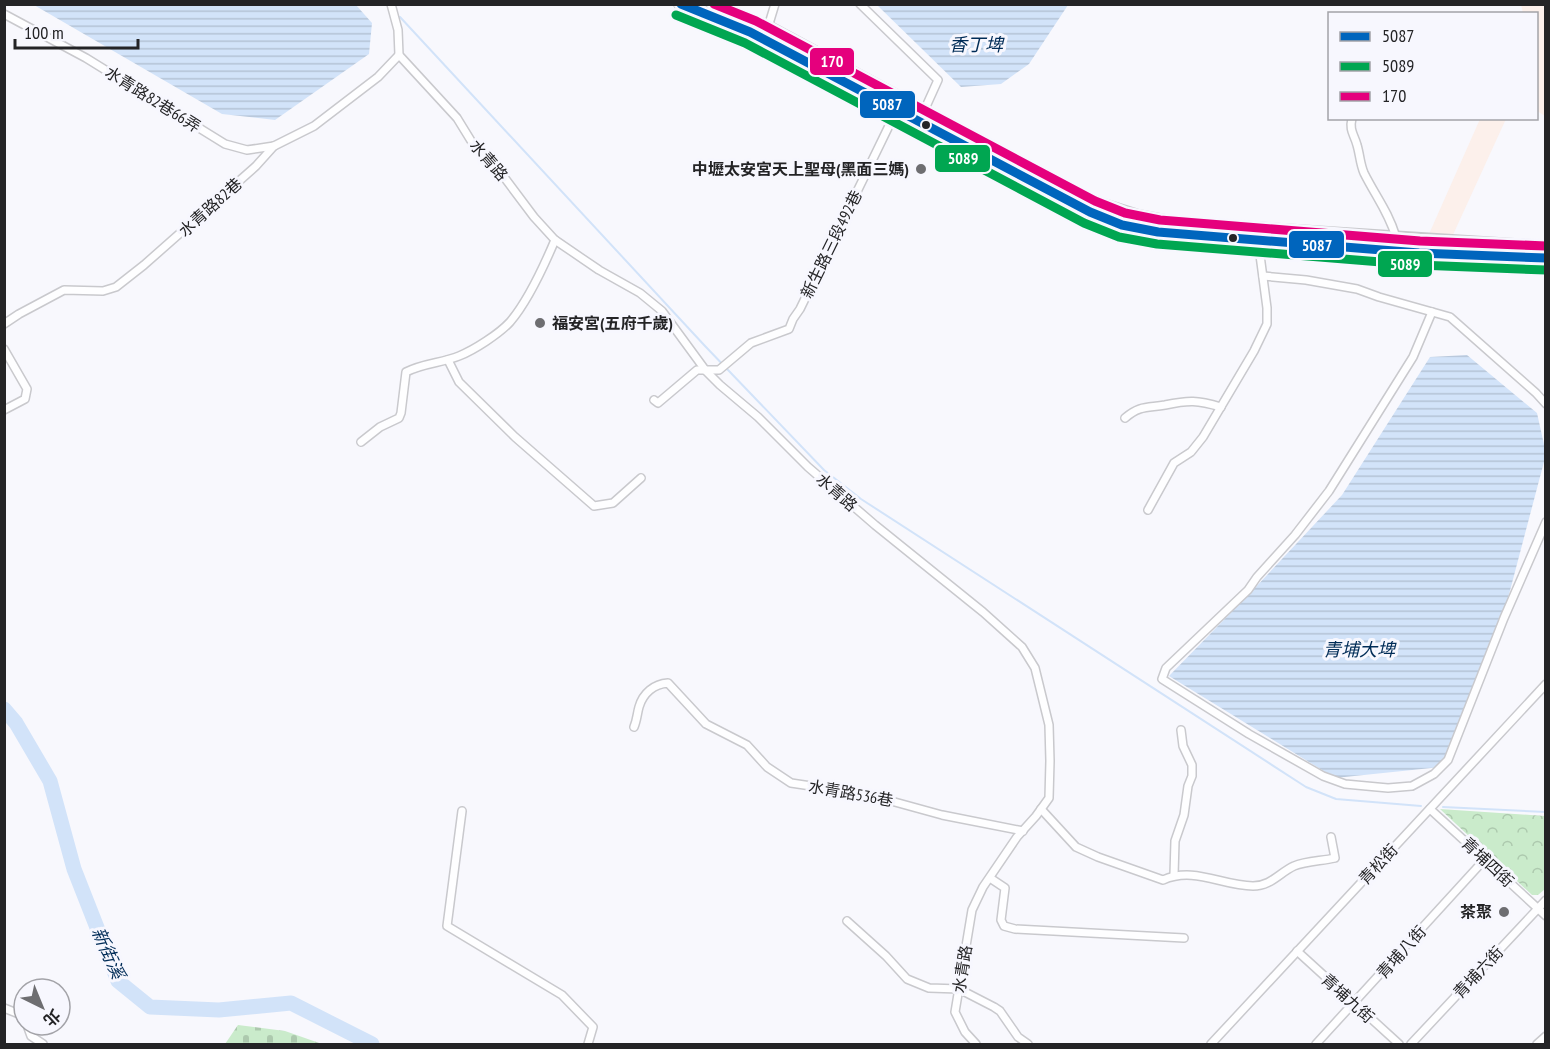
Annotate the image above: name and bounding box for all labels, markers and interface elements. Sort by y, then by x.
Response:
scale bar [15,12,138,50]
legend [1328,12,1538,120]
text: 100 m [24,21,64,44]
text: 5087 [1382,24,1414,47]
water label: 香丁埤 [949,33,1005,56]
line badge: 170 [809,47,855,76]
text: 170 [821,51,844,71]
text: 5089 [1382,54,1414,77]
street label: 水青路82巷66弄 [102,62,204,136]
text: 170 [1382,84,1406,107]
line badge: 5087 [859,90,916,119]
text: 5087 [872,94,902,114]
unlabelled marker [920,119,932,131]
street label: 水青路 [466,135,512,185]
line badge: 5089 [934,144,991,173]
text: 5089 [948,148,978,168]
place label: 中壢太安宮天上聖母(黑面三媽) [692,159,909,179]
marker: 中壢太安宮天上聖母(黑面三媽) [914,162,928,176]
street label: 水青路82巷 [174,173,246,241]
street label: 新生路三段492巷 [796,187,866,301]
line badge: 5087 [1288,230,1345,259]
unlabelled marker [1227,232,1239,244]
text: 5087 [1302,235,1332,255]
line badge: 5089 [1377,250,1433,278]
text: 5089 [1390,254,1420,274]
place label: 福安宮(五府千歲) [552,313,673,333]
marker: 福安宮(五府千歲) [533,316,547,330]
street label: 水青路 [812,469,862,515]
water label: 青埔大埤 [1323,638,1397,661]
street label: 水青路536巷 [807,776,895,810]
street label: 青埔四街 [1458,833,1518,891]
street label: 青松街 [1354,840,1402,888]
place label: 茶聚 [1460,902,1492,922]
marker: 茶聚 [1497,905,1511,919]
street label: 青埔八街 [1372,922,1430,982]
water label: 新街溪 [87,923,131,985]
street label: 青埔六街 [1449,942,1507,1002]
street label: 水青路 [948,944,976,994]
street label: 青埔九街 [1318,969,1378,1027]
north arrow [12,977,72,1037]
text: 北 [40,1005,65,1031]

